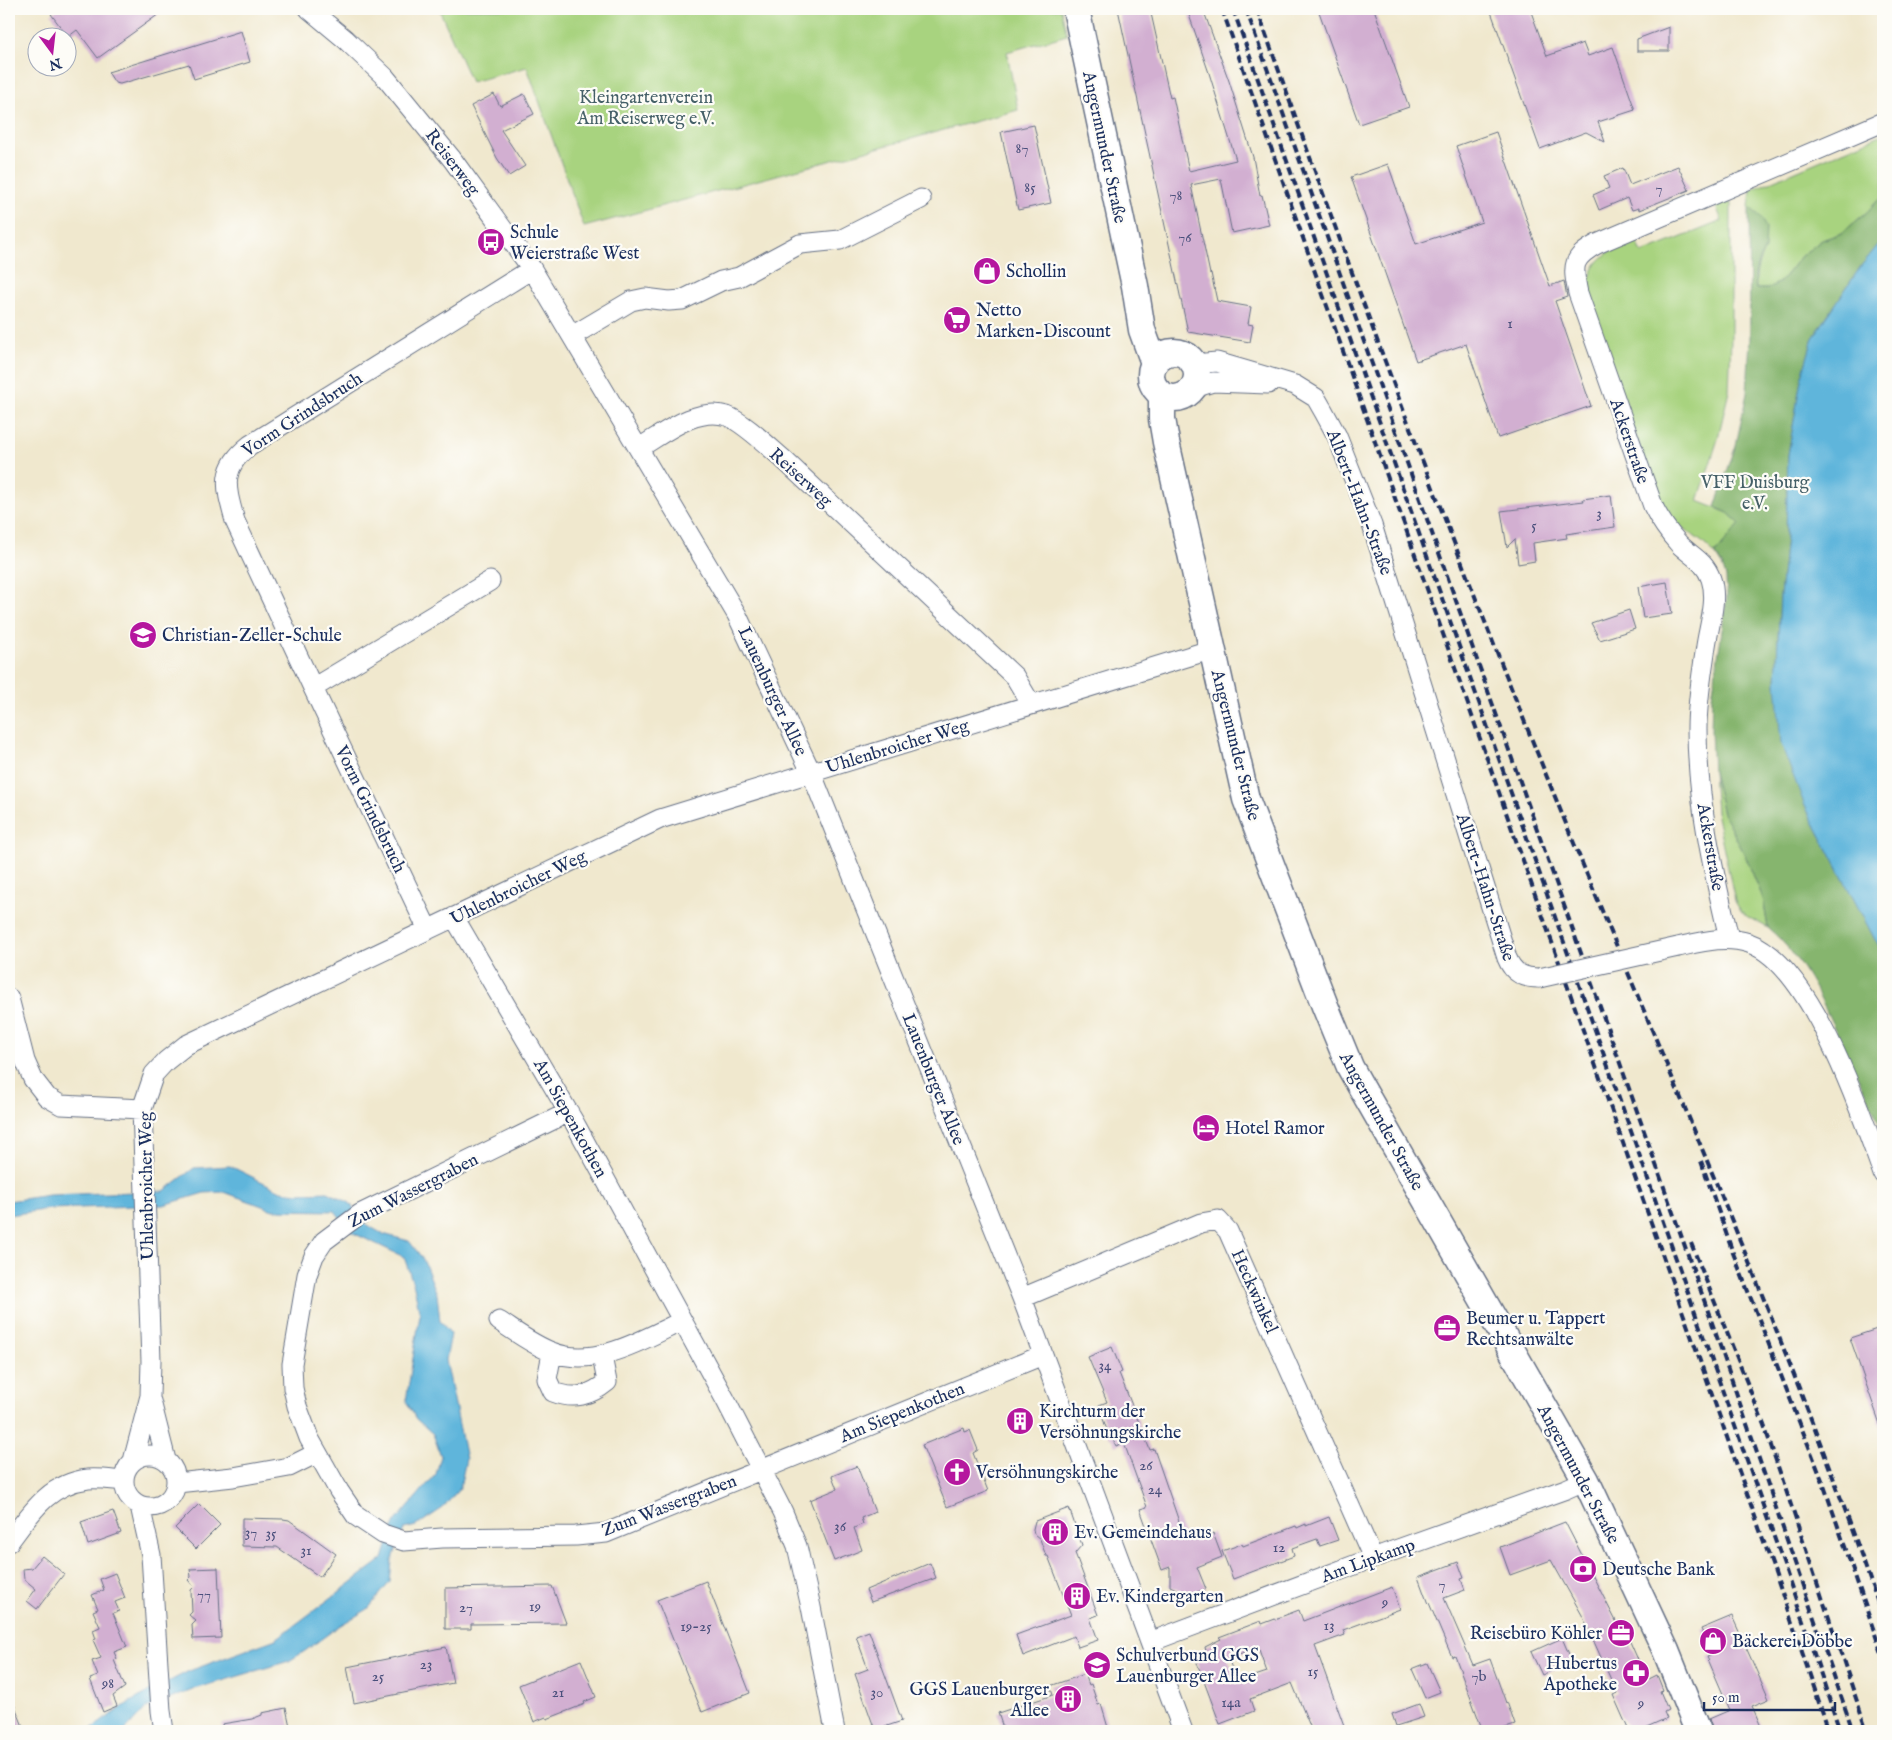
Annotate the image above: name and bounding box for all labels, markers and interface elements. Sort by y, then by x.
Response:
north arrow [28,28,78,78]
text: N [47,53,64,74]
street label: Angermunder Straße [1076,68,1131,225]
park label: Kleingartenverein Am Reiserweg e.V. [576,87,715,131]
street label: Reiserweg [419,125,484,201]
house number: 87 [1016,139,1028,158]
house number: 85 [1024,178,1036,197]
house number: 7 [1655,179,1663,198]
house number: 78 [1170,186,1183,205]
place label: Schule Weierstraße West [510,222,640,266]
bus stop icon: Schule Weierstraße West [476,227,506,257]
house number: 76 [1178,228,1192,247]
shop icon: Schollin [972,256,1002,286]
place label: Schollin [1006,261,1067,284]
place label: Netto Marken-Discount [976,300,1111,344]
supermarket icon: Netto Marken-Discount [942,305,972,335]
house number: 1 [1507,314,1513,333]
street label: Vorm Grindsbruch [237,368,368,463]
street label: Ackerstraße [1603,395,1654,487]
street label: Albert-Hahn-Straße [1320,425,1397,579]
street label: Reiserweg [763,444,837,513]
park label: VFF Duisburg e.V. [1700,472,1810,516]
house number: 3 [1596,504,1602,523]
house number: 5 [1531,516,1537,535]
school or university icon: Christian-Zeller-Schule [128,620,158,650]
street label: Lauenburger Allee [732,623,812,760]
place label: Christian-Zeller-Schule [162,625,342,648]
street label: Angermunder Straße [1204,666,1264,823]
street label: Uhlenbroicher Weg [823,715,972,780]
street label: Vorm Grindsbruch [328,741,411,878]
street label: Ackerstraße [1690,801,1729,893]
street label: Albert-Hahn-Straße [1449,810,1519,964]
street label: Uhlenbroicher Weg [447,845,591,931]
street label: Lauenburger Allee [896,1010,970,1149]
street label: Angermunder Straße [1333,1048,1428,1195]
street label: Am Siepenkothen [527,1054,612,1183]
street label: Uhlenbroicher Weg [135,1111,160,1260]
hotel icon: Hotel Ramor [1191,1113,1221,1143]
place label: Hotel Ramor [1225,1118,1325,1141]
street label: Zum Wassergraben [345,1148,483,1234]
street label: Heckwinkel [1225,1246,1282,1337]
place label: Beumer u. Tappert Rechtsanwälte [1466,1308,1605,1352]
office icon: Beumer u. Tappert Rechtsanwälte [1432,1313,1462,1343]
house number: 34 [1099,1356,1112,1375]
street label: Am Siepenkothen [836,1378,969,1449]
street label: Angermunder Straße [1531,1400,1624,1548]
place label: Kirchturm der Versöhnungskirche [1038,1401,1181,1445]
building icon: Kirchturm der Versöhnungskirche [1005,1406,1035,1436]
house number: 26 [1139,1456,1153,1475]
church icon: Versöhnungskirche [942,1457,972,1487]
place label: Versöhnungskirche [975,1462,1118,1485]
street label: Zum Wassergraben [599,1470,741,1543]
house number: 24 [1148,1480,1163,1499]
house number: 36 [834,1517,847,1536]
building icon: Ev. Gemeindehaus [1040,1517,1070,1547]
place label: Ev. Gemeindehaus [1074,1522,1212,1545]
house number: 37 [245,1523,257,1542]
house number: 35 [265,1524,277,1543]
street label: Am Lipkamp [1317,1534,1419,1589]
house number: 12 [1273,1538,1285,1557]
house number: 31 [300,1541,312,1560]
bank icon: Deutsche Bank [1568,1554,1598,1584]
place label: Deutsche Bank [1602,1559,1715,1582]
house number: 7 [1438,1575,1446,1594]
building icon: Ev. Kindergarten [1062,1581,1092,1611]
house number: 77 [197,1585,211,1604]
place label: Ev. Kindergarten [1096,1586,1224,1609]
house number: 9 [1381,1593,1388,1612]
house number: 19 [529,1597,541,1616]
house number: 27 [459,1598,473,1617]
house number: 13 [1323,1616,1335,1635]
house number: 19-25 [680,1617,712,1636]
office icon: Reisebüro Köhler [1606,1618,1636,1648]
place label: Reisebüro Köhler [1470,1623,1602,1646]
shop icon: Bäckerei Döbbe [1698,1626,1728,1656]
place label: Bäckerei Döbbe [1732,1631,1852,1654]
place label: Schulverbund GGS Lauenburger Allee [1116,1645,1259,1689]
school or university icon: Schulverbund GGS Lauenburger Allee [1082,1650,1112,1680]
place label: Hubertus Apotheke [1543,1653,1617,1697]
house number: 23 [420,1655,432,1674]
pharmacy icon: Hubertus Apotheke [1621,1658,1651,1688]
house number: 15 [1307,1662,1319,1681]
house number: 25 [372,1667,385,1686]
house number: 7b [1471,1667,1487,1686]
house number: 98 [101,1674,114,1693]
place label: GGS Lauenburger Allee [909,1679,1049,1723]
scale bar [1704,1680,1836,1712]
house number: 21 [552,1683,564,1702]
house number: 30 [871,1683,883,1702]
building icon: GGS Lauenburger Allee [1053,1684,1083,1714]
text: 50 m [1712,1688,1740,1707]
house number: 14a [1221,1693,1241,1712]
house number: 9 [1637,1694,1644,1713]

